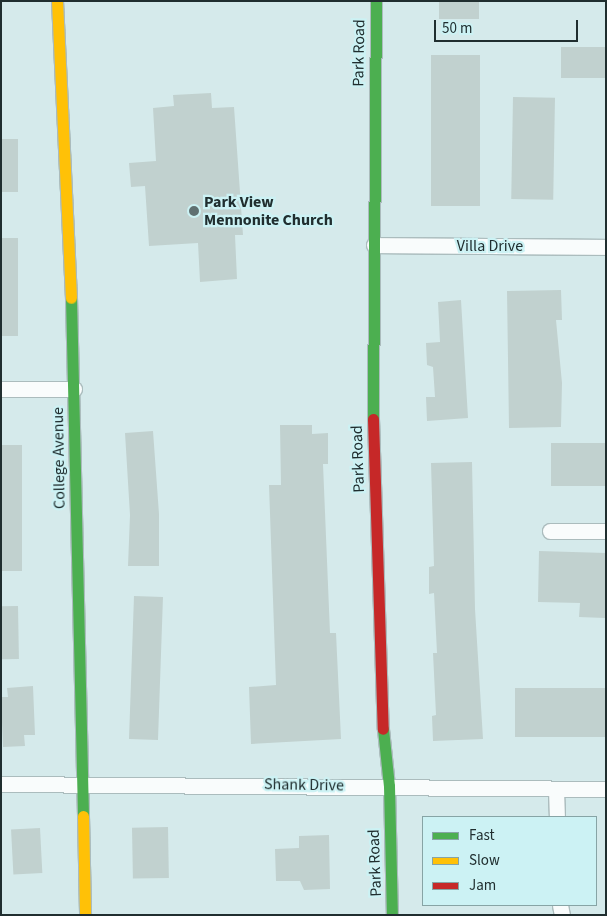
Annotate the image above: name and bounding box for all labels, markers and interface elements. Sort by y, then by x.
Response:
scale bar [437,10,581,42]
text: 50 m [442,18,472,39]
street label: Park Road [349,19,369,87]
place label: Park View Mennonite Church [204,192,333,230]
marker: Park View Mennonite Church [188,205,200,217]
street label: Villa Drive [457,236,523,256]
street label: College Avenue [49,407,69,509]
street label: Park Road [347,425,369,493]
street label: Shank Drive [264,775,344,795]
legend [422,816,597,906]
text: Fast [469,825,495,846]
street label: Park Road [364,829,386,897]
text: Slow [469,850,500,871]
text: Jam [469,875,496,896]

